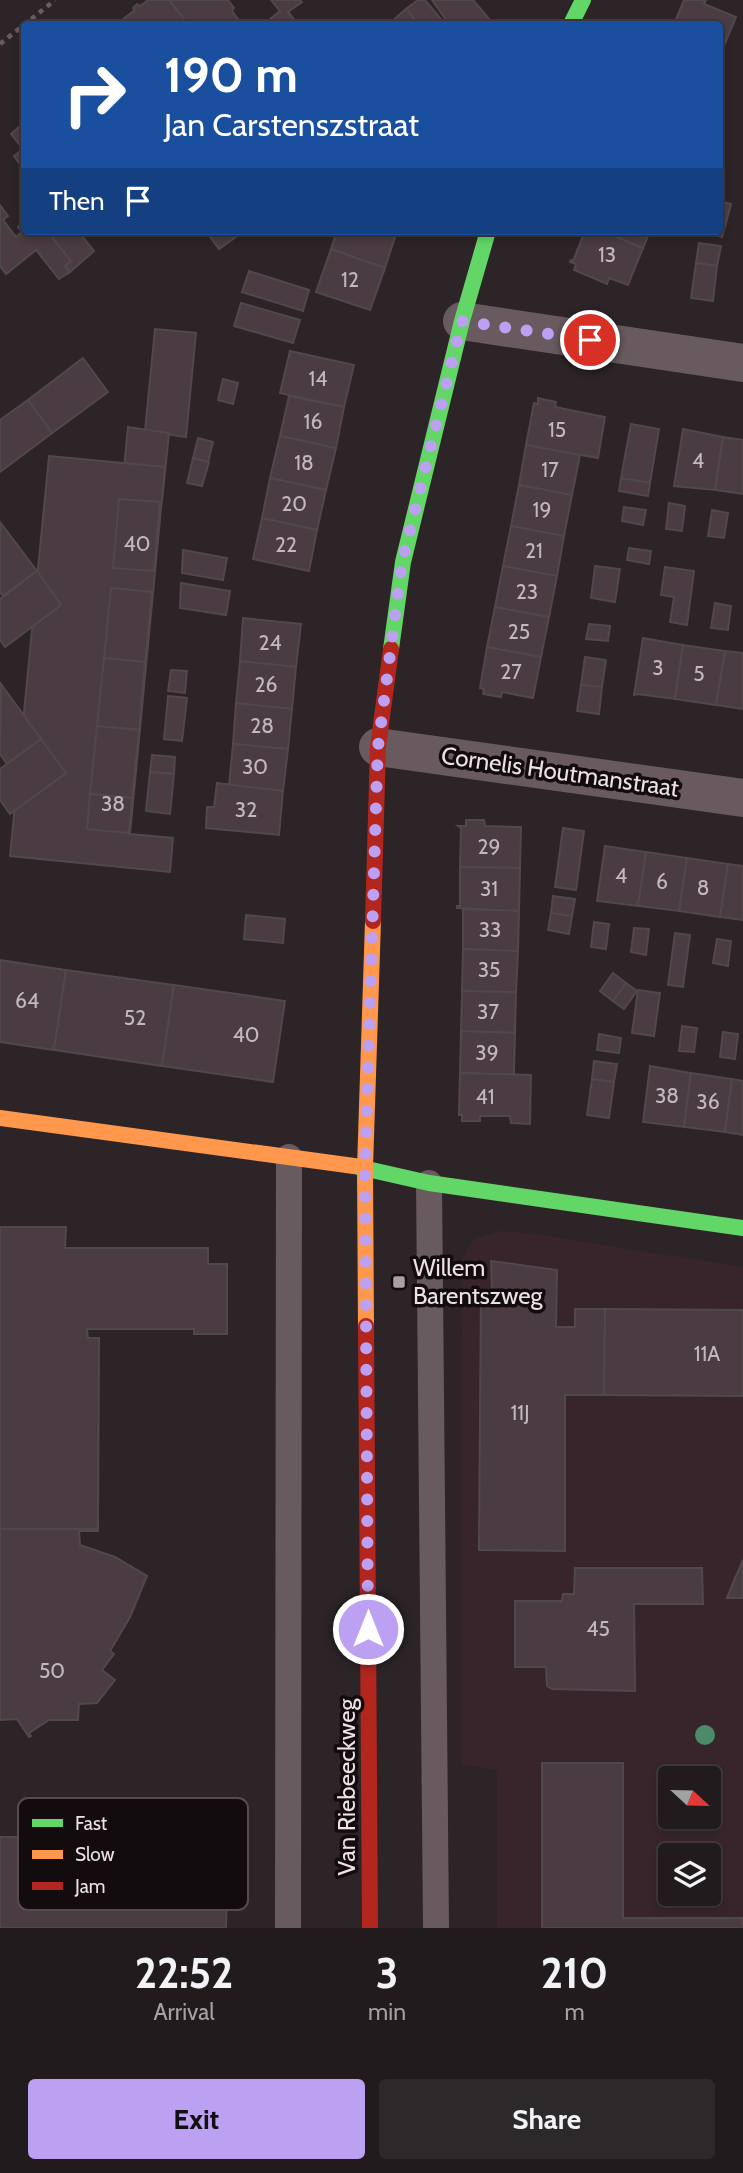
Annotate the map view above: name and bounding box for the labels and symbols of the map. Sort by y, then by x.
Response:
house number: 13 [598,242,616,267]
house number: 12 [341,267,359,292]
pin [560,310,620,370]
house number: 14 [309,366,327,391]
house number: 16 [304,409,322,434]
house number: 15 [548,417,566,442]
house number: 4 [692,448,704,473]
house number: 18 [294,450,314,475]
house number: 17 [541,457,559,482]
house number: 20 [281,491,307,516]
house number: 19 [533,497,551,522]
house number: 40 [124,531,150,556]
house number: 22 [275,532,297,557]
house number: 21 [525,538,543,563]
house number: 23 [516,579,538,604]
house number: 25 [508,619,530,644]
house number: 24 [258,630,282,655]
house number: 3 [652,655,664,680]
house number: 27 [500,659,522,684]
house number: 5 [693,661,705,686]
house number: 26 [255,672,278,697]
house number: 28 [250,713,274,738]
street label: Cornelis Houtmanstraat [439,740,681,803]
house number: 30 [242,754,268,779]
house number: 38 [101,791,125,816]
house number: 32 [235,797,257,822]
house number: 29 [478,834,500,859]
house number: 4 [615,863,627,888]
house number: 6 [656,869,668,894]
house number: 8 [697,875,709,900]
house number: 31 [480,876,498,901]
house number: 33 [479,917,501,942]
house number: 35 [478,957,500,982]
house number: 64 [15,988,39,1013]
house number: 37 [477,999,499,1024]
house number: 52 [124,1005,146,1030]
house number: 40 [233,1022,259,1047]
house number: 39 [475,1040,499,1065]
house number: 38 [655,1083,679,1108]
house number: 41 [476,1084,494,1109]
house number: 36 [696,1089,720,1114]
place label: Willem Barentszweg [413,1253,544,1310]
marker: Willem Barentszweg [391,1274,407,1290]
house number: 11A [694,1341,720,1366]
house number: 11J [510,1400,530,1425]
position arrow [331,1592,405,1666]
house number: 45 [586,1616,610,1641]
house number: 50 [39,1658,65,1683]
street label: Van Riebeeckweg [332,1698,361,1875]
north arrow [658,1766,721,1829]
legend [18,1798,248,1910]
text: Fast [75,1812,108,1835]
text: Slow [75,1843,115,1866]
text: Jam [74,1875,105,1898]

